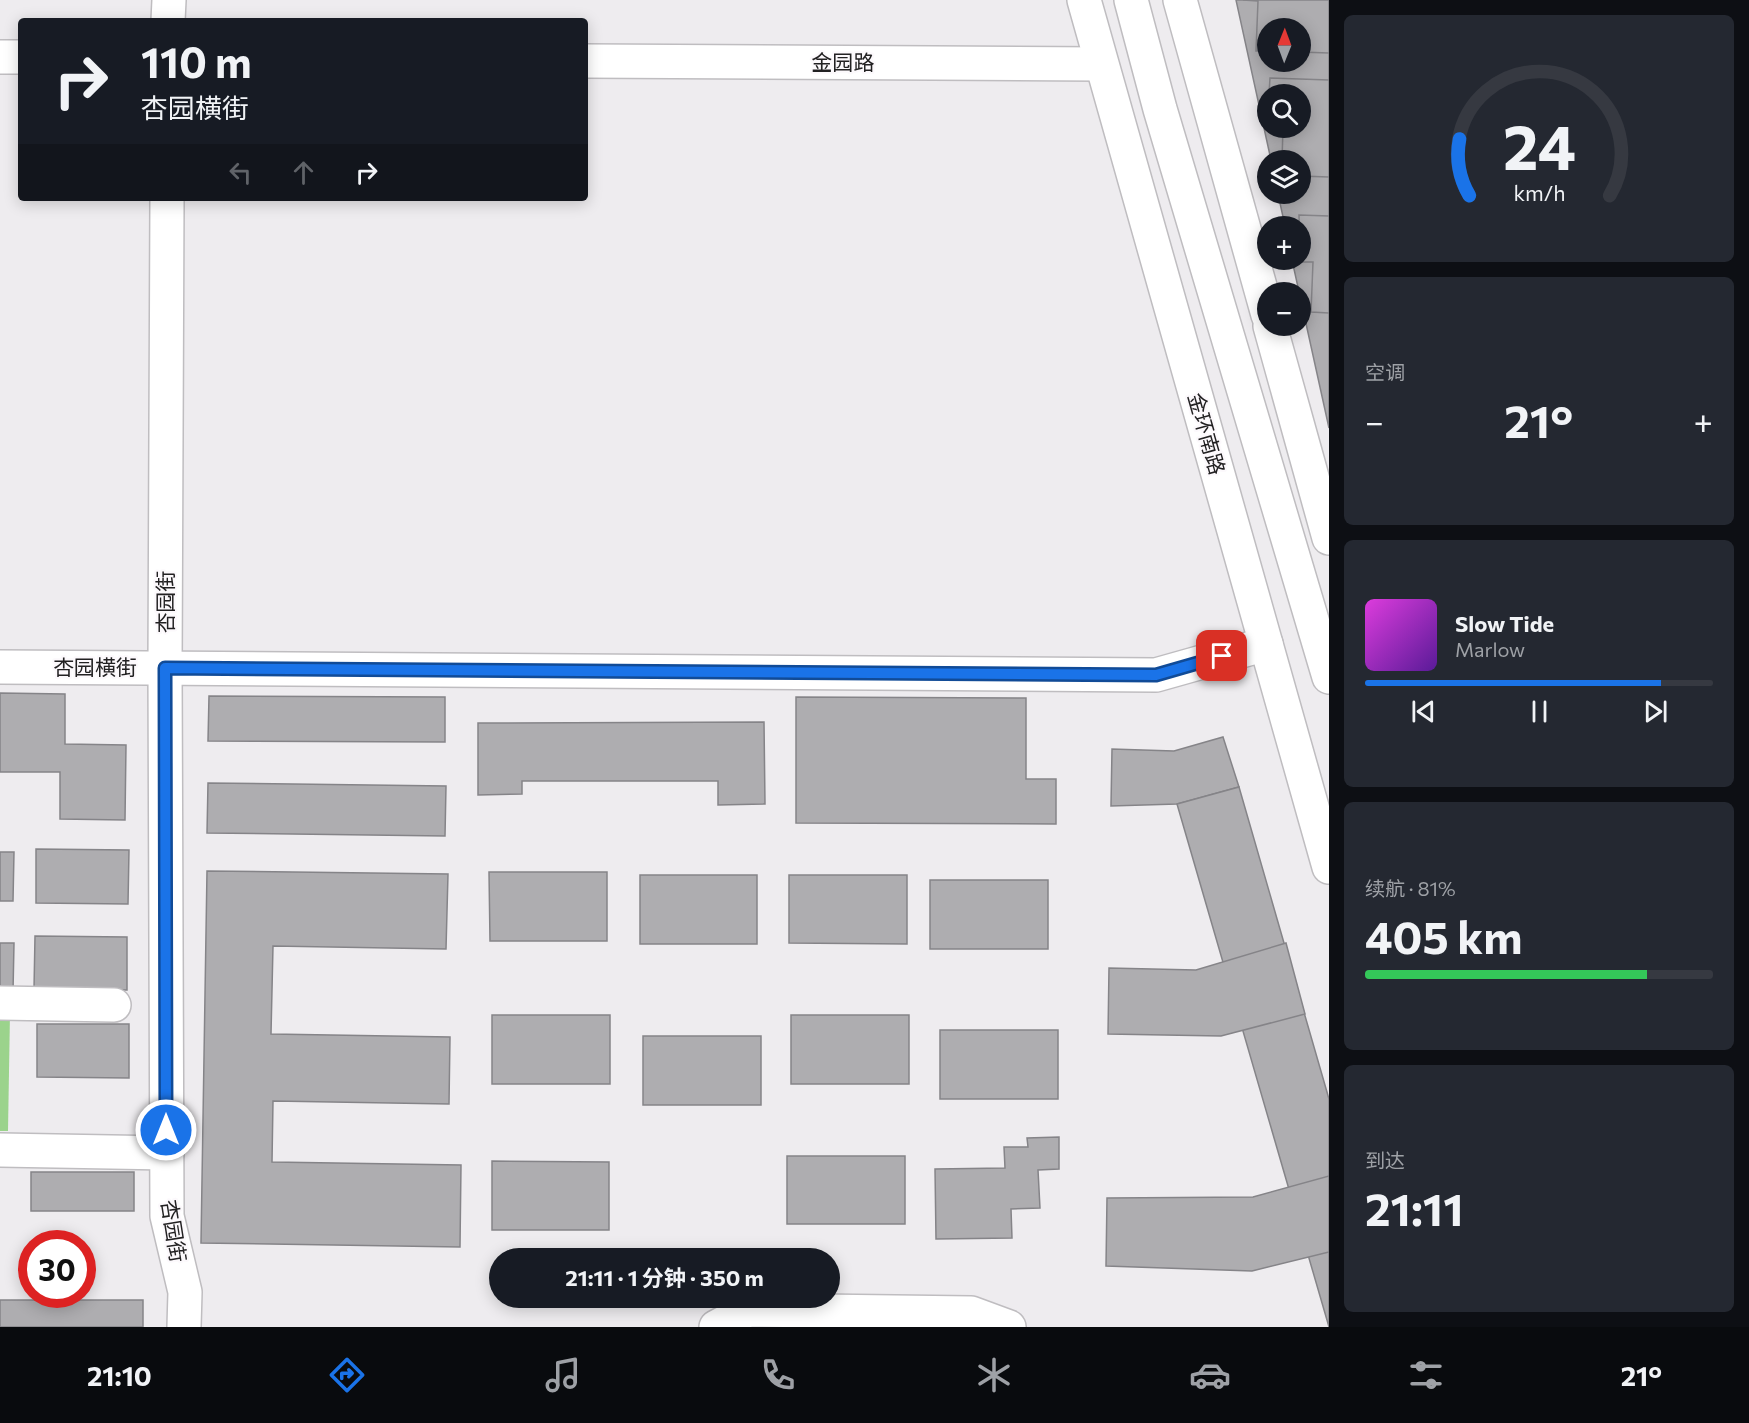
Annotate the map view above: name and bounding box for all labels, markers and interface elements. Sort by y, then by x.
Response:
north arrow [1257,18,1311,72]
map controls [1257,18,1311,336]
text: 110 m [141,35,252,87]
icon: right [42,42,120,120]
street label: 金园路 [812,49,875,74]
button: search [1257,84,1311,138]
text: 杏园横街 [141,91,249,124]
text: 24 [1503,107,1575,183]
button: layers [1257,150,1311,204]
icon: left [224,156,257,189]
icon: ahead [287,156,320,189]
icon: right [350,156,383,189]
text: km/h [1513,179,1565,205]
button: + [1257,216,1311,270]
button: − [1257,282,1311,336]
text: 空调 [1365,360,1405,384]
street label: 金环南路 [1184,390,1231,477]
text: 21° [1504,392,1573,447]
text: − [1365,400,1384,441]
text: + [1694,400,1713,441]
street label: 杏园街 [152,571,177,634]
text: Slow Tide [1455,610,1554,637]
pin [1196,630,1247,681]
text: Marlow [1455,637,1525,661]
icon: arrive [1205,639,1238,672]
street label: 杏园横街 [53,654,137,679]
icon: previous [1407,695,1440,728]
icon: pause [1523,695,1556,728]
icon: next [1639,695,1672,728]
text: 续航 · 81% [1365,876,1456,900]
text: 405 km [1365,908,1522,963]
position arrow [134,1098,198,1162]
text: 到达 [1365,1148,1405,1172]
text: 21:11 [1365,1180,1464,1235]
street label: 杏园街 [157,1198,192,1264]
speed limit sign: 30 [18,1230,96,1308]
text: 21:11 · 1 分钟 · 350 m [565,1264,764,1291]
icon: directions [326,1354,368,1396]
icon: music [542,1354,584,1396]
icon: phone [757,1354,799,1396]
icon: climate [973,1354,1015,1396]
icon: car [1189,1354,1231,1396]
icon: filters [1405,1354,1447,1396]
text: 21:10 [87,1359,152,1392]
text: 21° [1621,1359,1662,1392]

